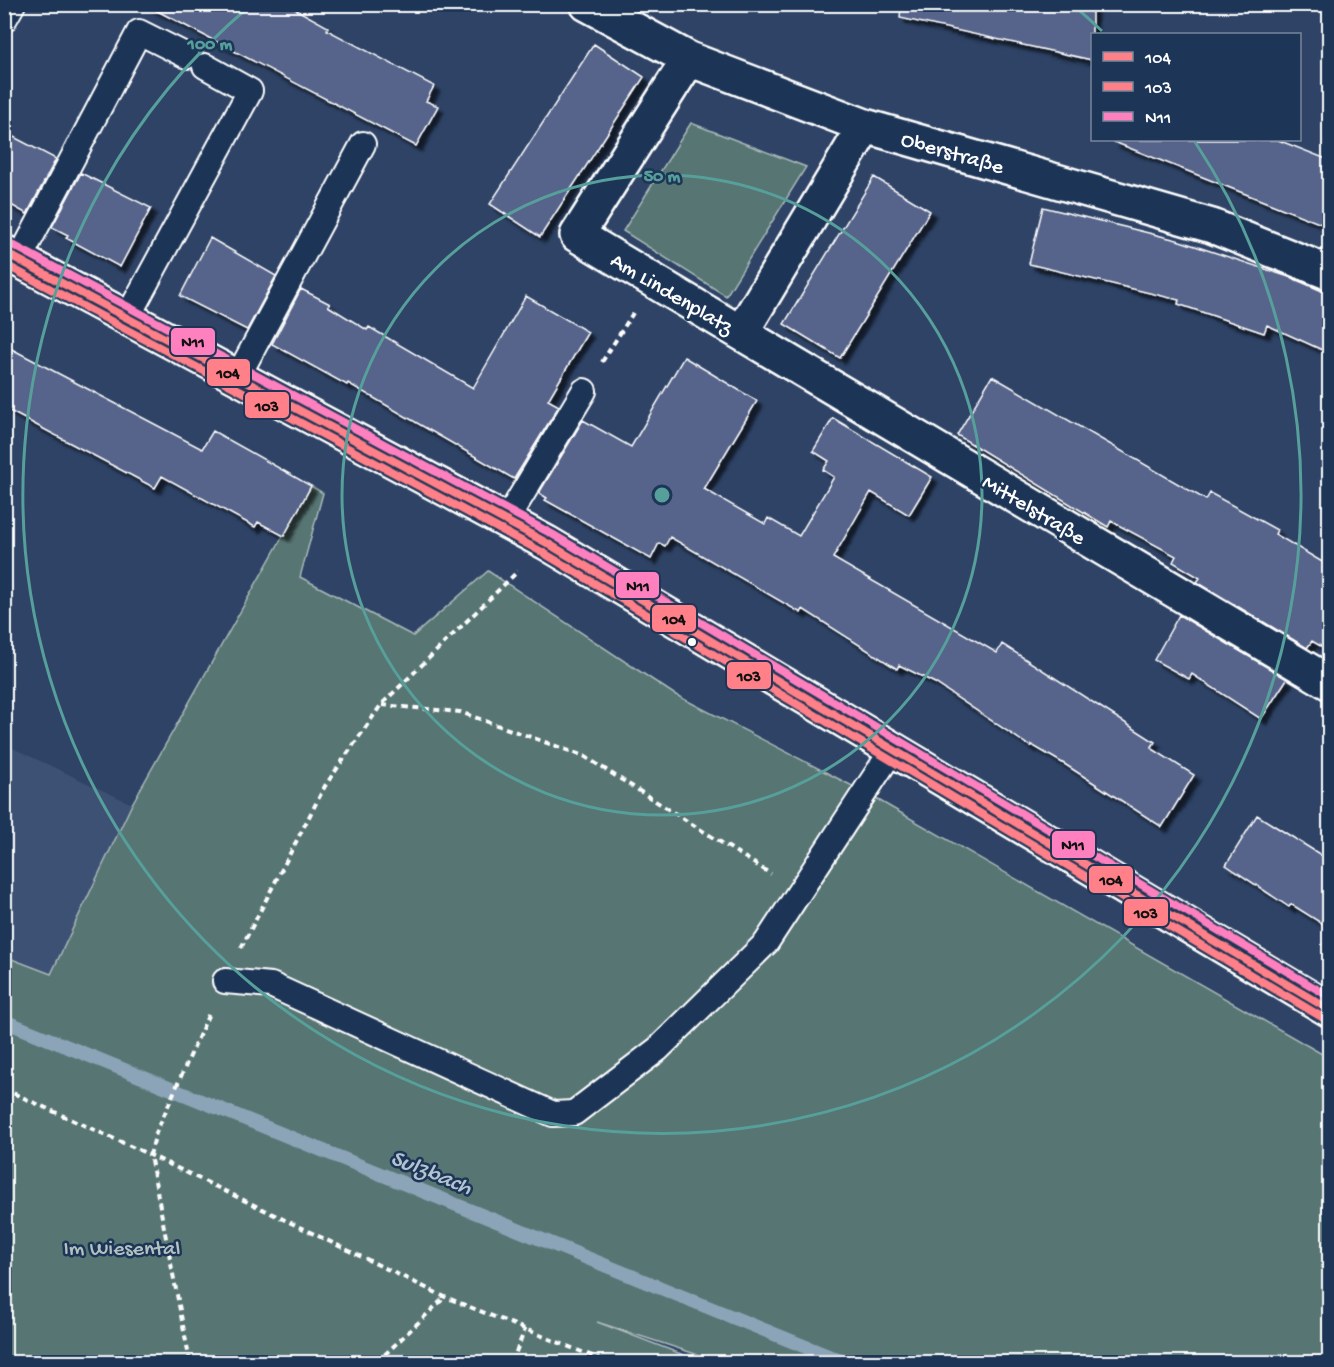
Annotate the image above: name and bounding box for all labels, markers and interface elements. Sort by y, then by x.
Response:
legend [1091,33,1301,141]
text: 100 m [187,35,233,56]
text: 104 [1144,49,1171,70]
text: 103 [1144,79,1172,100]
text: N11 [1145,109,1171,130]
street label: Oberstraße [897,128,1007,182]
text: 50 m [644,167,681,188]
street label: Am Lindenplatz [605,249,738,343]
line badge: N11 [170,327,216,356]
text: N11 [181,335,205,354]
line badge: 104 [206,358,251,387]
text: 104 [215,366,240,385]
line badge: 103 [244,391,290,419]
text: 103 [254,399,279,418]
street label: Mittelstraße [977,470,1090,553]
centre of rings [652,485,672,505]
line badge: N11 [615,571,660,599]
text: N11 [626,579,650,598]
line badge: 104 [651,604,697,633]
text: 104 [661,612,686,631]
unlabelled marker [686,636,698,648]
line badge: 103 [726,661,772,690]
text: 103 [736,669,761,688]
line badge: N11 [1051,830,1096,859]
text: N11 [1061,838,1085,857]
line badge: 104 [1088,865,1134,894]
text: 104 [1098,873,1123,892]
line badge: 103 [1123,898,1169,927]
text: 103 [1133,906,1158,925]
water label: Sulzbach [386,1145,477,1204]
park label: Im Wiesental [64,1237,181,1263]

